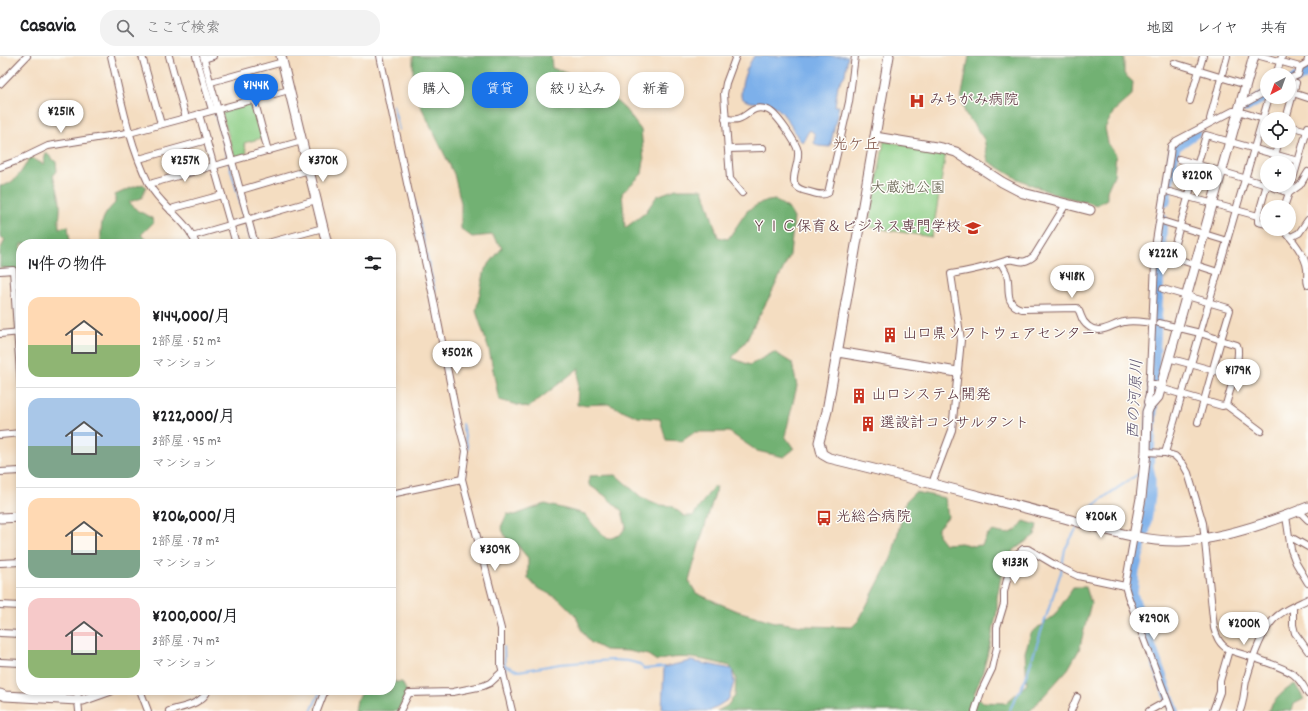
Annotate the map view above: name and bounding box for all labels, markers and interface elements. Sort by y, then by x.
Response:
search box [100,10,380,46]
text: Casavia [20,14,76,41]
icon: search [114,17,136,39]
text: ここで検索 [146,18,221,40]
text: 地図 [1147,19,1175,39]
text: レイヤ [1197,19,1238,39]
text: 共有 [1260,19,1288,39]
north arrow [1260,68,1296,104]
map controls [1260,68,1296,236]
chip: 購入 [408,72,464,108]
chip: 賃貸 [472,72,528,108]
chip: 絞り込み [536,72,620,108]
chip: 新着 [628,72,684,108]
pin: ¥144K [228,74,284,108]
text: ¥144K [243,77,269,96]
place label: みちがみ病院 [929,90,1018,112]
hospital icon: みちがみ病院 [908,92,926,110]
pin: ¥251K [33,100,89,134]
text: ¥251K [48,103,74,122]
button: locate [1260,112,1296,148]
district label: 光ケ丘 [832,134,880,157]
pin: ¥257K [157,149,213,183]
pin: ¥370K [295,149,351,183]
text: ¥257K [171,152,199,171]
text: ¥370K [308,152,338,171]
button: + [1260,156,1296,192]
pin: ¥220K [1169,164,1225,198]
text: ¥220K [1182,167,1212,186]
park label: 大蔵池公園 [870,178,946,200]
button: − [1260,200,1296,236]
place label: ＹＩＣ保育＆ビジネス専門学校 [752,217,961,239]
school or university icon: ＹＩＣ保育＆ビジネス専門学校 [964,219,982,237]
pin: ¥222K [1135,242,1191,276]
text: ¥222K [1148,245,1178,264]
icon: filters [362,252,384,274]
text: 14件の物件 [28,254,107,278]
pin: ¥418K [1044,265,1100,299]
text: ¥418K [1059,268,1085,287]
text: ¥144,000/月 [152,306,231,330]
icon: home [60,313,108,361]
place label: 山口県ソフトウェアセンター [902,324,1096,346]
building icon: 山口県ソフトウェアセンター [881,326,899,344]
text: 2部屋 · 52 m² [152,333,221,352]
pin: ¥502K [429,341,485,375]
text: ¥502K [441,344,473,363]
text: マンション [152,355,216,374]
water label: 西の河原川 [1122,358,1150,440]
pin: ¥179K [1210,359,1266,393]
text: ¥179K [1225,362,1251,381]
place label: 山口システム開発 [871,385,991,407]
building icon: 山口システム開発 [850,387,868,405]
text: ¥222,000/月 [152,406,235,430]
place label: 選設計コンサルタント [880,413,1029,435]
icon: home [60,414,108,462]
building icon: 選設計コンサルタント [859,415,877,433]
text: 3部屋 · 95 m² [152,433,221,452]
text: マンション [152,455,216,474]
pin: ¥206K [1073,505,1129,539]
text: ¥206,000/月 [152,506,238,530]
place label: 光総合病院 [836,507,911,529]
text: ¥206K [1085,508,1117,527]
bus stop icon: 光総合病院 [815,509,833,527]
icon: home [60,514,108,562]
text: 2部屋 · 78 m² [152,533,219,552]
pin: ¥309K [467,538,523,572]
text: ¥309K [479,541,511,560]
pin: ¥133K [987,551,1043,585]
text: ¥133K [1002,554,1028,573]
text: マンション [152,555,216,574]
text: ¥200,000/月 [152,606,239,630]
pin: ¥290K [1126,607,1182,641]
text: ¥290K [1138,610,1170,629]
pin: ¥200K [1216,612,1272,646]
icon: home [60,614,108,662]
text: ¥200K [1228,615,1260,634]
text: 3部屋 · 74 m² [152,633,220,652]
text: マンション [152,655,216,674]

